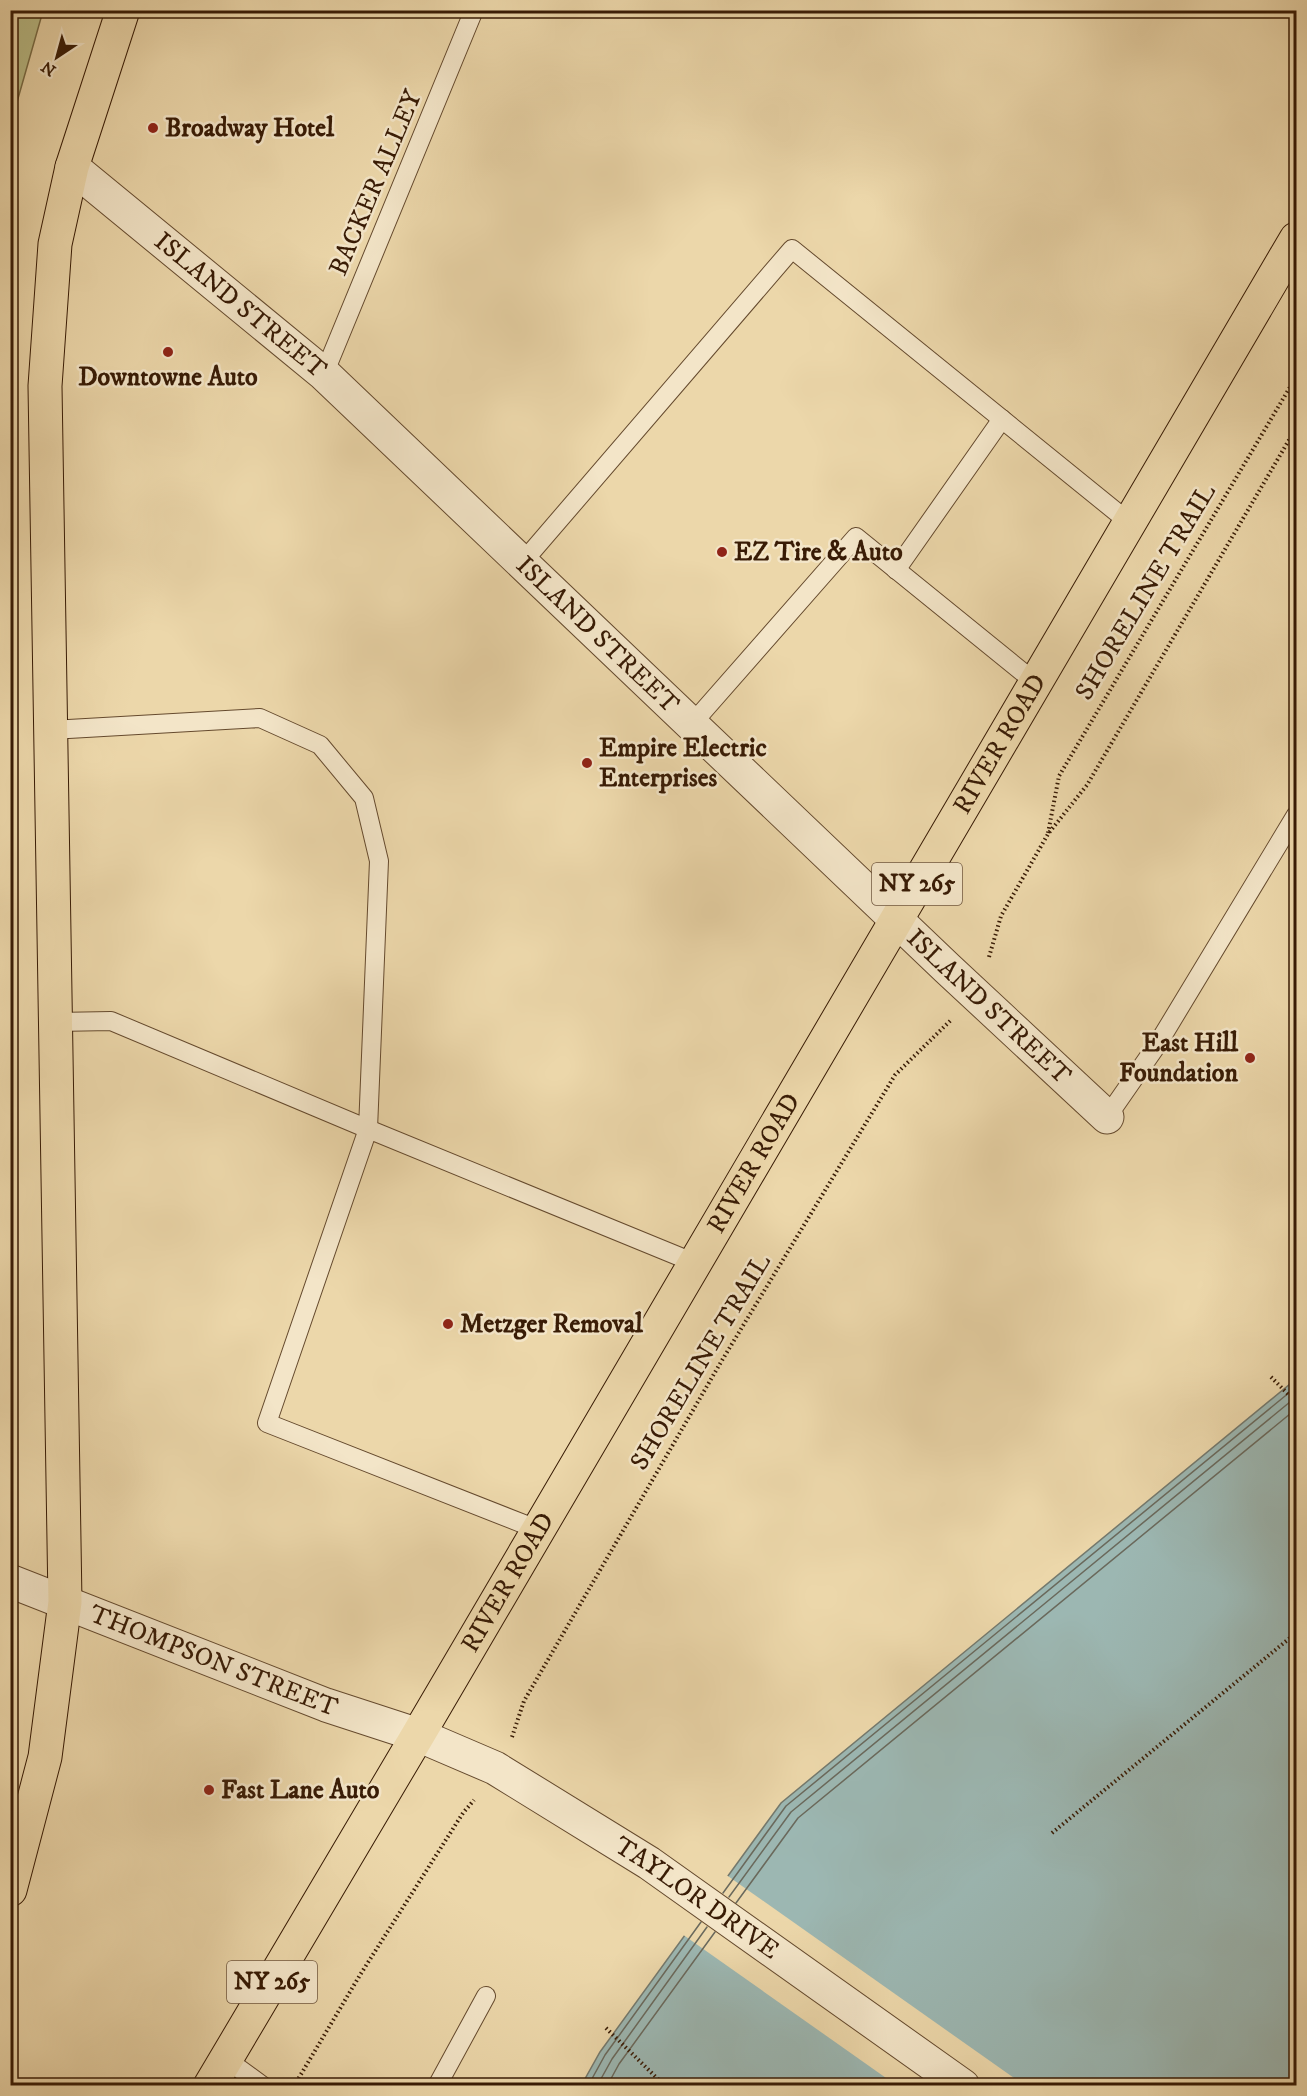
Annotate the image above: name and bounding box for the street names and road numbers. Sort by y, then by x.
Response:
street label: BACKER ALLEY [322,85,430,281]
street label: ISLAND STREET [147,225,334,386]
street label: SHORELINE TRAIL [1068,478,1224,706]
street label: ISLAND STREET [509,549,686,721]
street label: RIVER ROAD [946,668,1054,820]
road number: NY 265 [872,863,962,905]
street label: ISLAND STREET [900,922,1078,1092]
street label: RIVER ROAD [700,1087,808,1239]
street label: SHORELINE TRAIL [623,1248,779,1476]
street label: RIVER ROAD [454,1506,562,1658]
street label: THOMPSON STREET [85,1597,342,1724]
street label: TAYLOR DRIVE [608,1829,786,1967]
road number: NY 265 [227,1961,317,2003]

